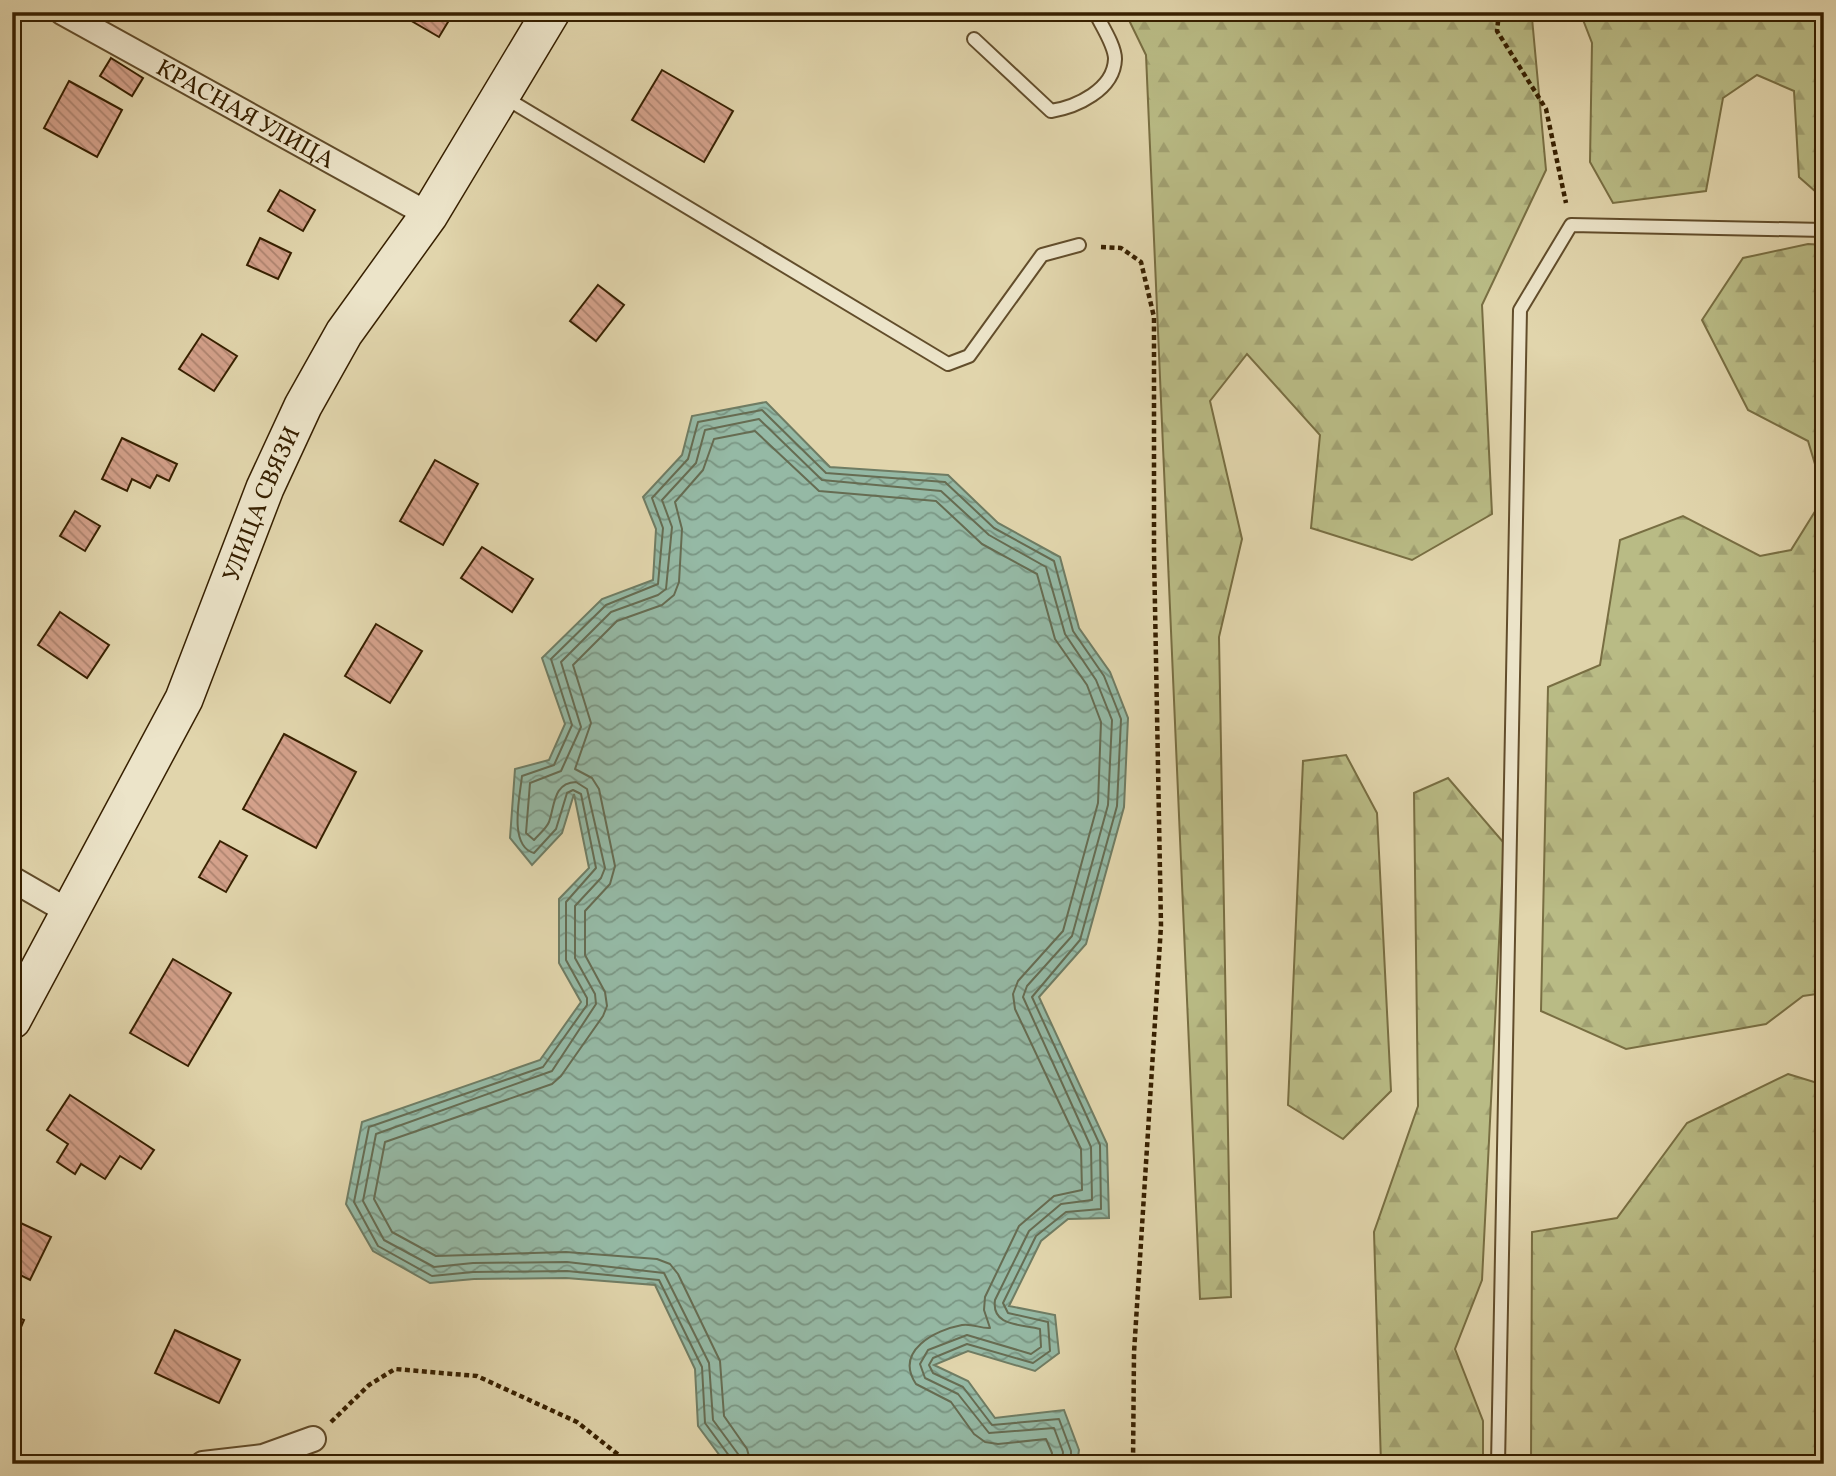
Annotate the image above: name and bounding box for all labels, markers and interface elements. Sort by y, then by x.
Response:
street label: КРАСНАЯ УЛИЦА [149,52,340,179]
street label: УЛИЦА СВЯЗИ [216,421,310,587]

